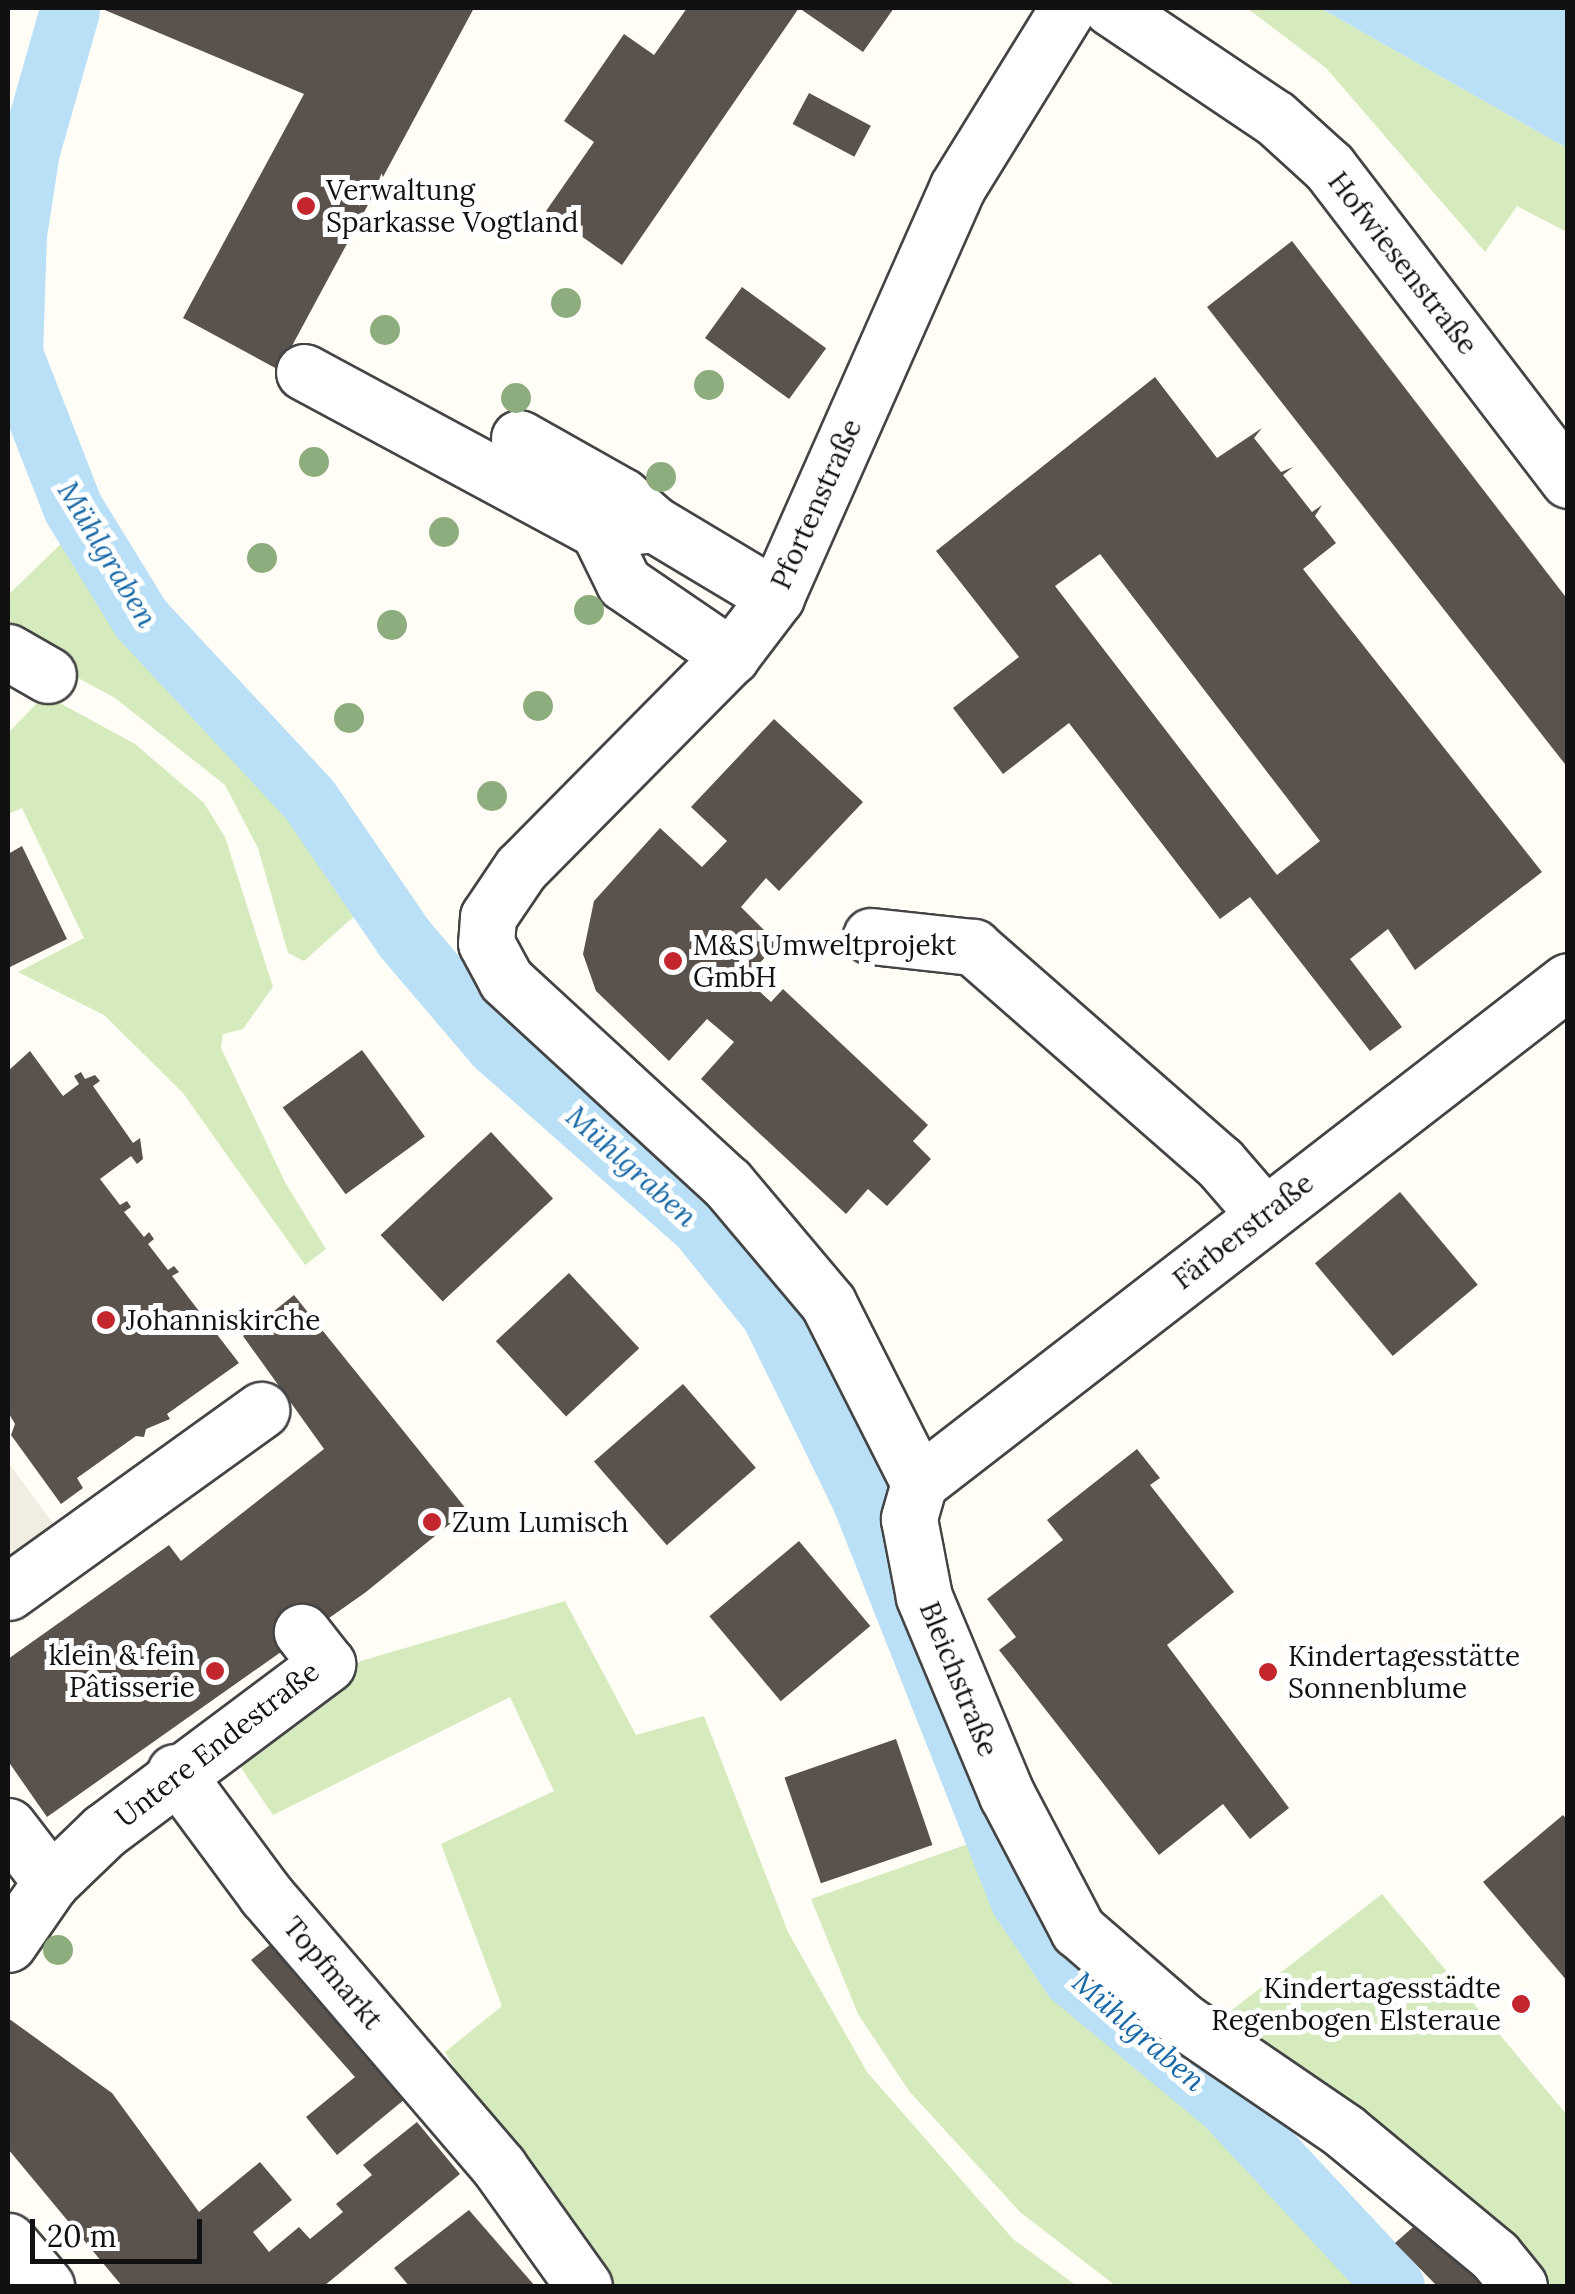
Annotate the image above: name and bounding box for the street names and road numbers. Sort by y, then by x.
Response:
street label: Hofwiesenstraße [1321,165,1485,361]
street label: Pfortenstraße [764,414,868,594]
street label: Färberstraße [1166,1166,1320,1296]
street label: Bleichstraße [913,1597,1005,1761]
street label: Untere Endestraße [109,1654,325,1834]
street label: Topfmarkt [276,1910,390,2036]

